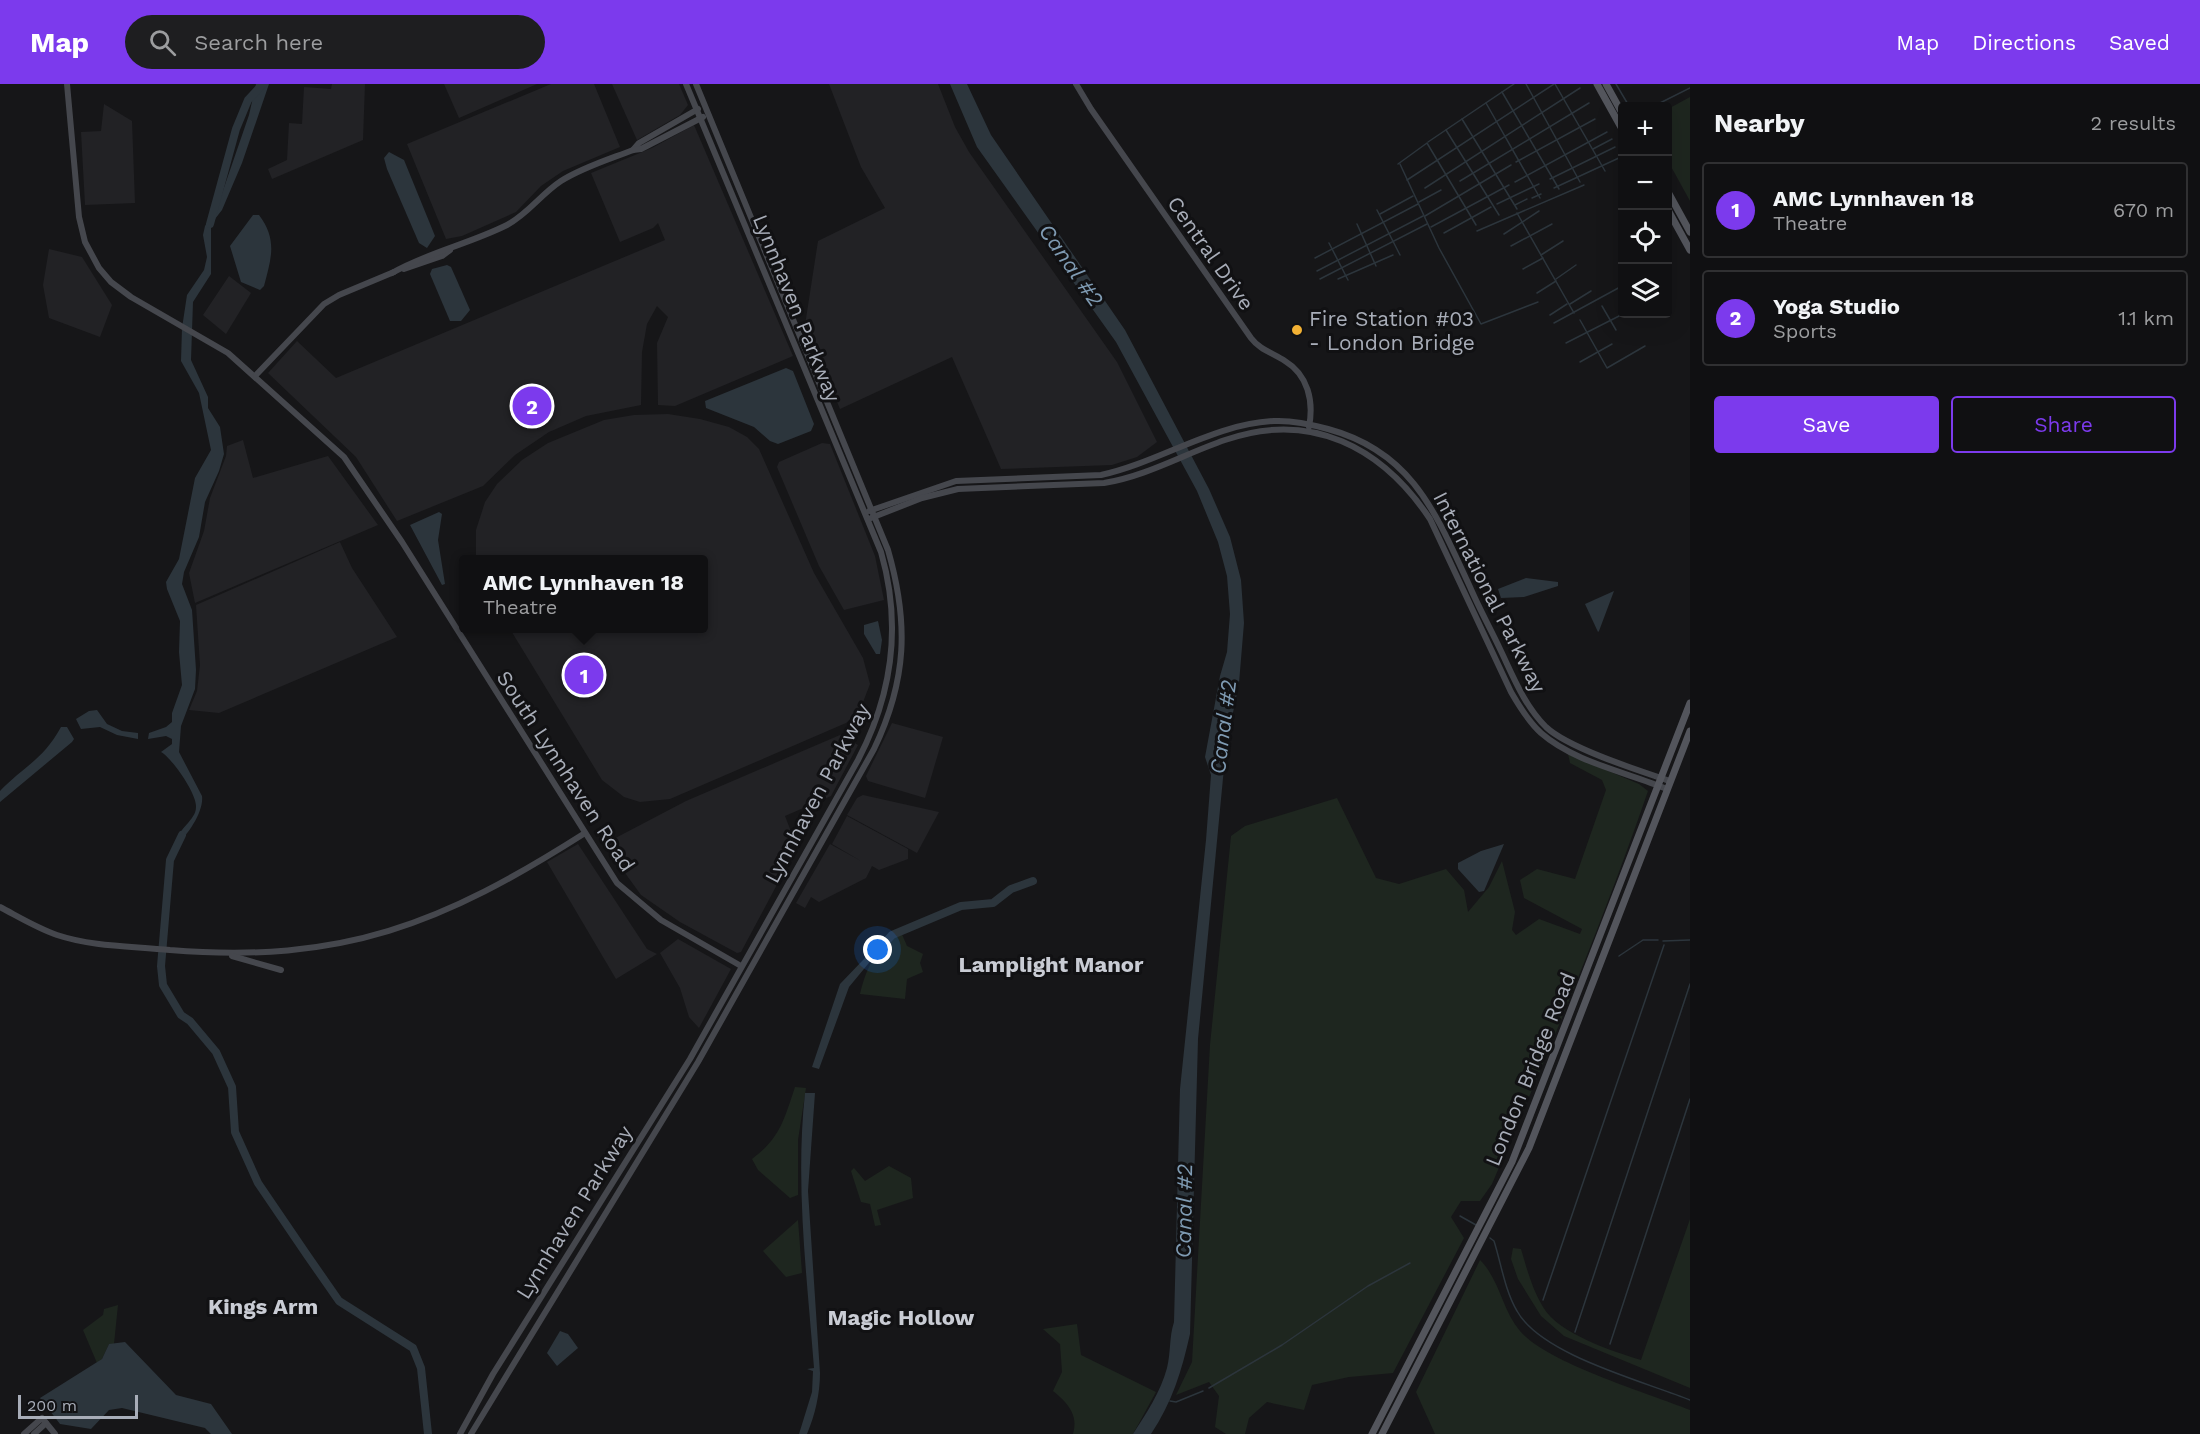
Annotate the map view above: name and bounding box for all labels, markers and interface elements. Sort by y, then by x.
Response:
search box [125,15,545,69]
text: Map [30,26,89,59]
icon: search [146,26,179,59]
text: Search here [194,30,323,55]
text: Map [1896,30,1939,55]
text: Directions [1972,30,2076,55]
text: Saved [2109,30,2170,55]
map controls [1618,102,1672,318]
button: + [1618,102,1672,156]
text: Nearby [1714,108,1805,138]
text: 2 results [2091,111,2176,135]
button: − [1618,156,1672,210]
text: AMC Lynnhaven 18 [1773,186,1974,211]
street label: Central Drive [1162,191,1260,315]
text: 1 [1731,198,1740,222]
text: 670 m [2113,198,2174,222]
button: locate [1618,210,1672,264]
street label: Lynnhaven Parkway [748,211,846,405]
text: Theatre [1773,211,1847,235]
water label: Canal #2 [1034,219,1108,311]
button: layers [1618,264,1672,318]
text: Yoga Studio [1773,294,1900,319]
place label: Fire Station #03 - London Bridge [1309,306,1475,355]
text: 2 [1730,306,1741,330]
text: 1.1 km [2118,306,2174,330]
text: Sports [1773,319,1837,343]
marker: Fire Station #03 - London Bridge [1290,323,1304,337]
pin: 2 [512,384,552,428]
button: Save [1714,396,1939,453]
button: Share [1951,396,2176,453]
street label: International Parkway [1428,487,1552,697]
popup [459,555,708,633]
text: AMC Lynnhaven 18 [483,570,684,595]
text: Theatre [483,595,557,619]
pin: 1 [564,652,604,698]
street label: South Lynnhaven Road [492,666,640,876]
water label: Canal #2 [1205,678,1241,776]
street label: Lynnhaven Parkway [759,699,875,887]
your location [863,935,892,964]
district label: Lamplight Manor [959,952,1144,977]
street label: London Bridge Road [1480,969,1580,1169]
street label: Lynnhaven Parkway [510,1121,638,1303]
water label: Canal #2 [1171,1163,1197,1259]
district label: Kings Arm [208,1294,318,1319]
district label: Magic Hollow [828,1305,975,1330]
scale bar [18,1392,138,1420]
text: 200 m [27,1396,77,1415]

